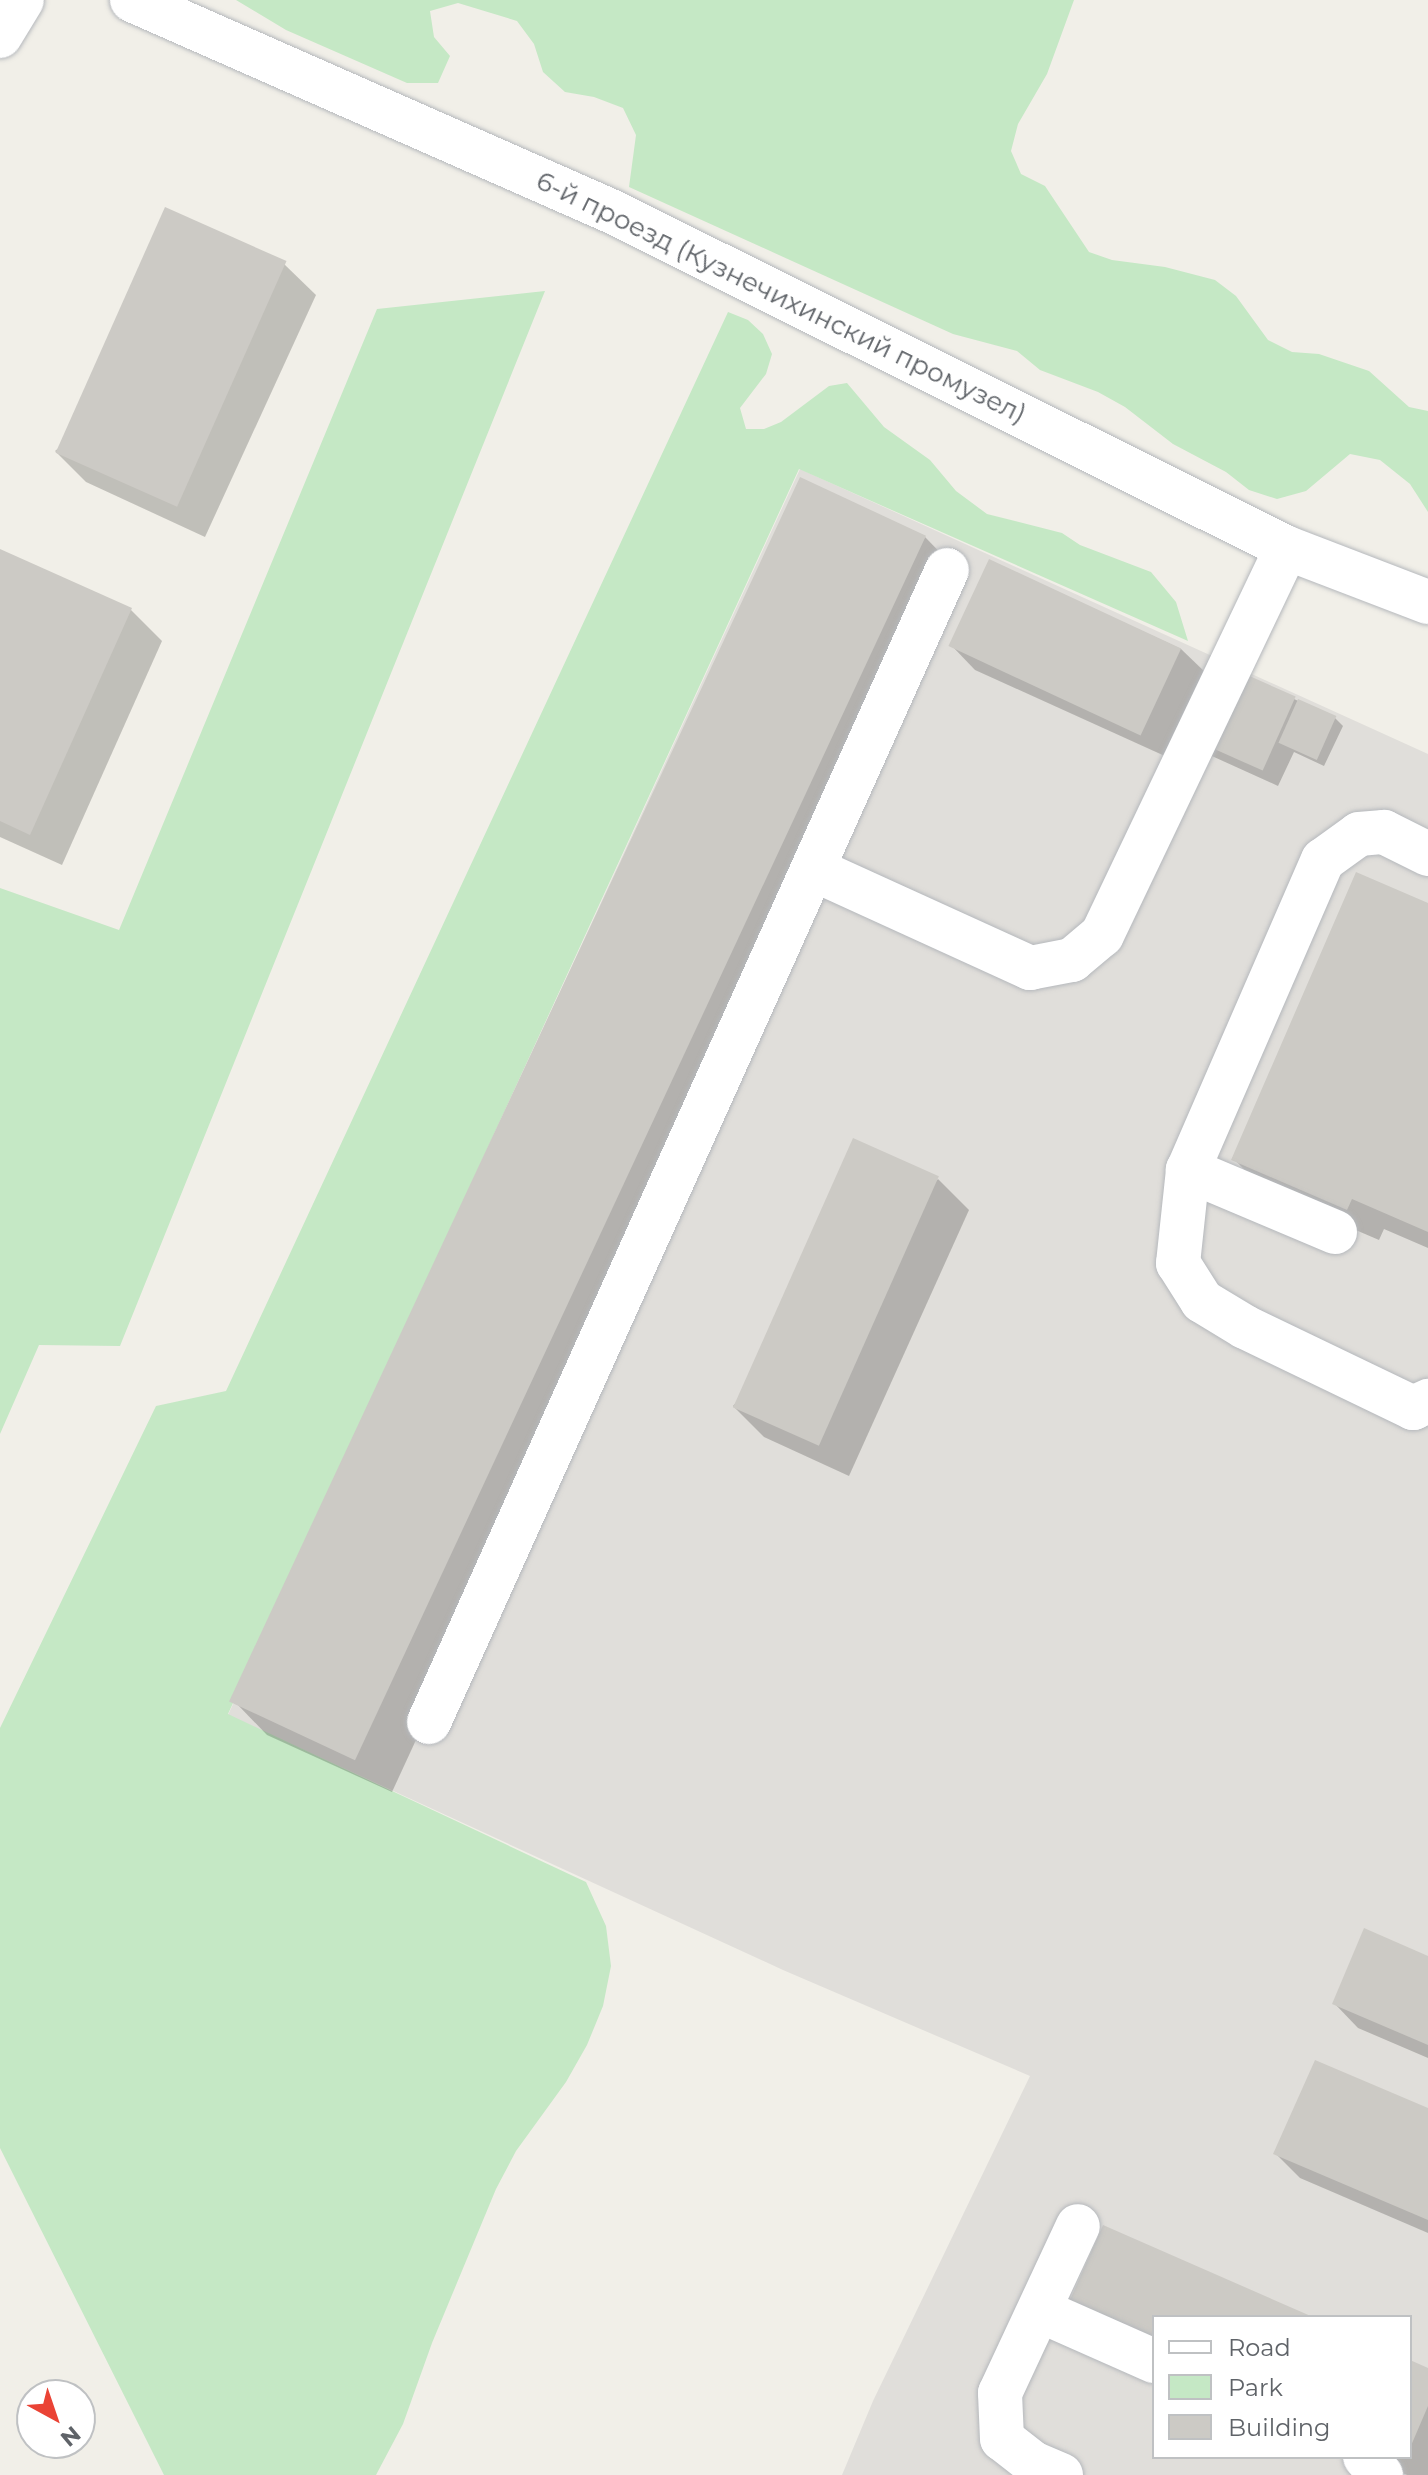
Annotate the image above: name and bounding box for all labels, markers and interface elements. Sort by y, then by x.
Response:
street label: 6-й проезд (Кузнечихинский промузел) [531,165,1031,431]
legend [1152,2315,1412,2459]
text: Road [1228,2333,1291,2362]
text: Park [1228,2373,1283,2402]
north arrow [16,2379,96,2459]
text: Building [1228,2413,1331,2442]
text: N [55,2420,86,2452]

